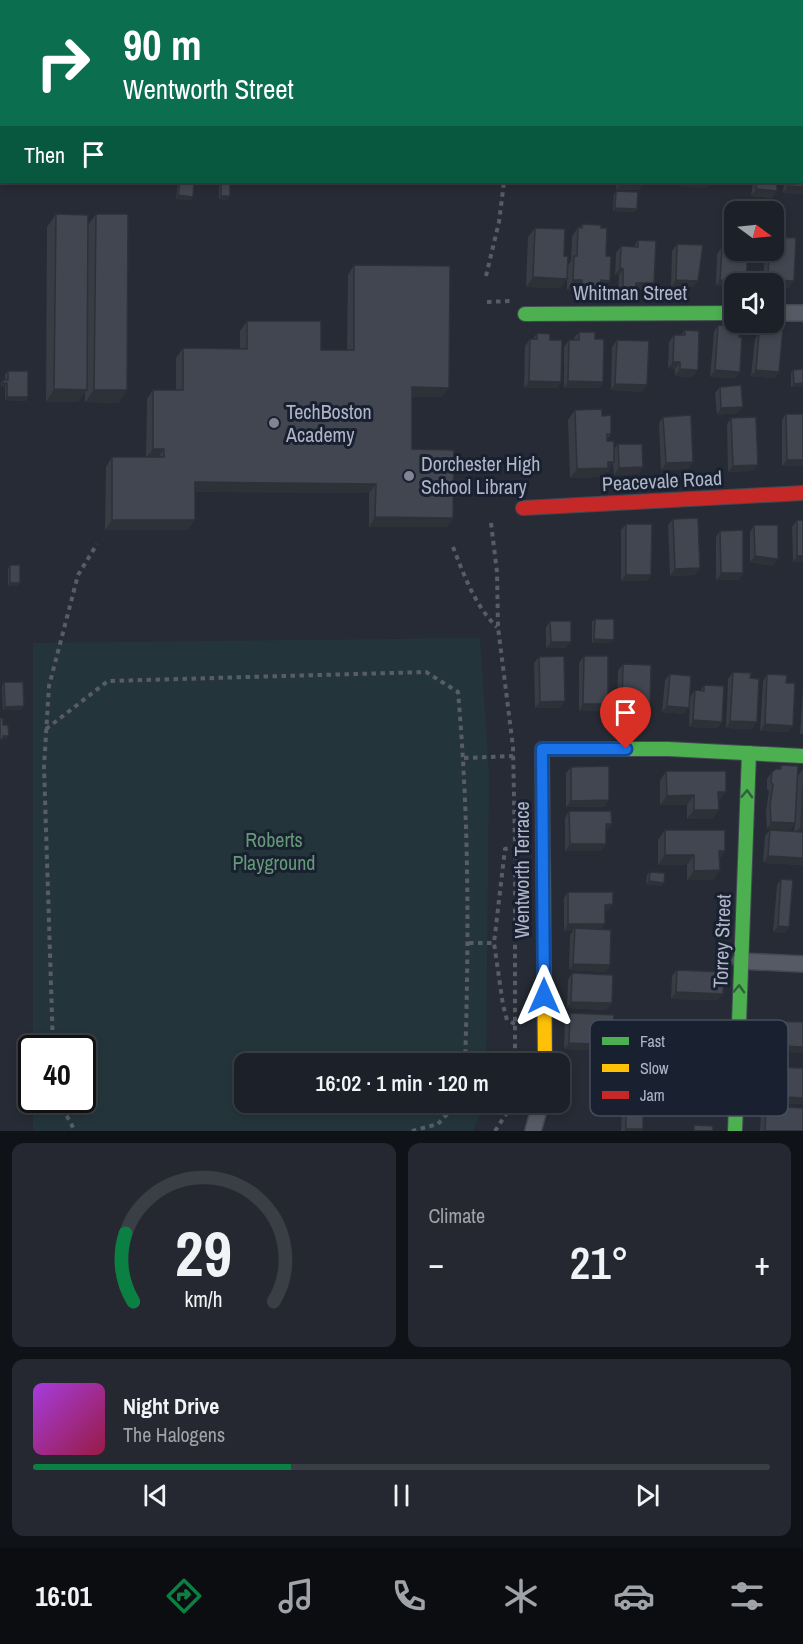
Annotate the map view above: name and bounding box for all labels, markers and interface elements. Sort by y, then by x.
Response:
text: 90 m [123,17,202,73]
icon: right [24,24,102,102]
text: Wentworth Street [123,71,294,107]
icon: arrive [77,138,110,171]
text: Then [24,140,65,170]
north arrow [724,201,784,261]
map controls [724,201,784,333]
button: sound [724,273,784,333]
street label: Whitman Street [573,279,687,306]
place label: TechBoston Academy [285,398,372,448]
marker: TechBoston Academy [267,416,281,430]
place label: Dorchester High School Library [421,450,540,500]
street label: Peacevale Road [601,464,723,497]
marker: Dorchester High School Library [402,469,416,483]
pin [600,687,651,749]
icon: arrive [609,696,642,729]
one-way arrow [741,789,754,798]
street label: Wentworth Terrace [508,801,535,939]
park label: Roberts Playground [233,826,315,876]
street label: Torrey Street [706,893,737,988]
position arrow [512,964,576,1028]
one-way arrow [733,984,746,993]
legend [590,1020,788,1116]
text: Fast [640,1030,665,1052]
speed limit sign: 40 [18,1035,96,1113]
text: Slow [640,1057,669,1079]
text: 16:02 · 1 min · 120 m [315,1068,489,1098]
text: Jam [640,1084,665,1106]
text: Climate [429,1202,485,1229]
text: 29 [175,1211,232,1295]
text: 21° [570,1232,629,1293]
text: − [429,1241,444,1285]
text: + [754,1241,770,1285]
text: km/h [185,1285,223,1314]
text: Night Drive [123,1391,219,1421]
text: The Halogens [123,1421,225,1448]
icon: previous [139,1479,172,1512]
icon: pause [385,1479,418,1512]
icon: next [631,1479,664,1512]
icon: directions [163,1575,205,1617]
icon: music [275,1575,317,1617]
icon: phone [388,1575,430,1617]
icon: climate [500,1575,542,1617]
icon: car [613,1575,655,1617]
icon: filters [726,1575,768,1617]
text: 16:01 [35,1578,92,1614]

